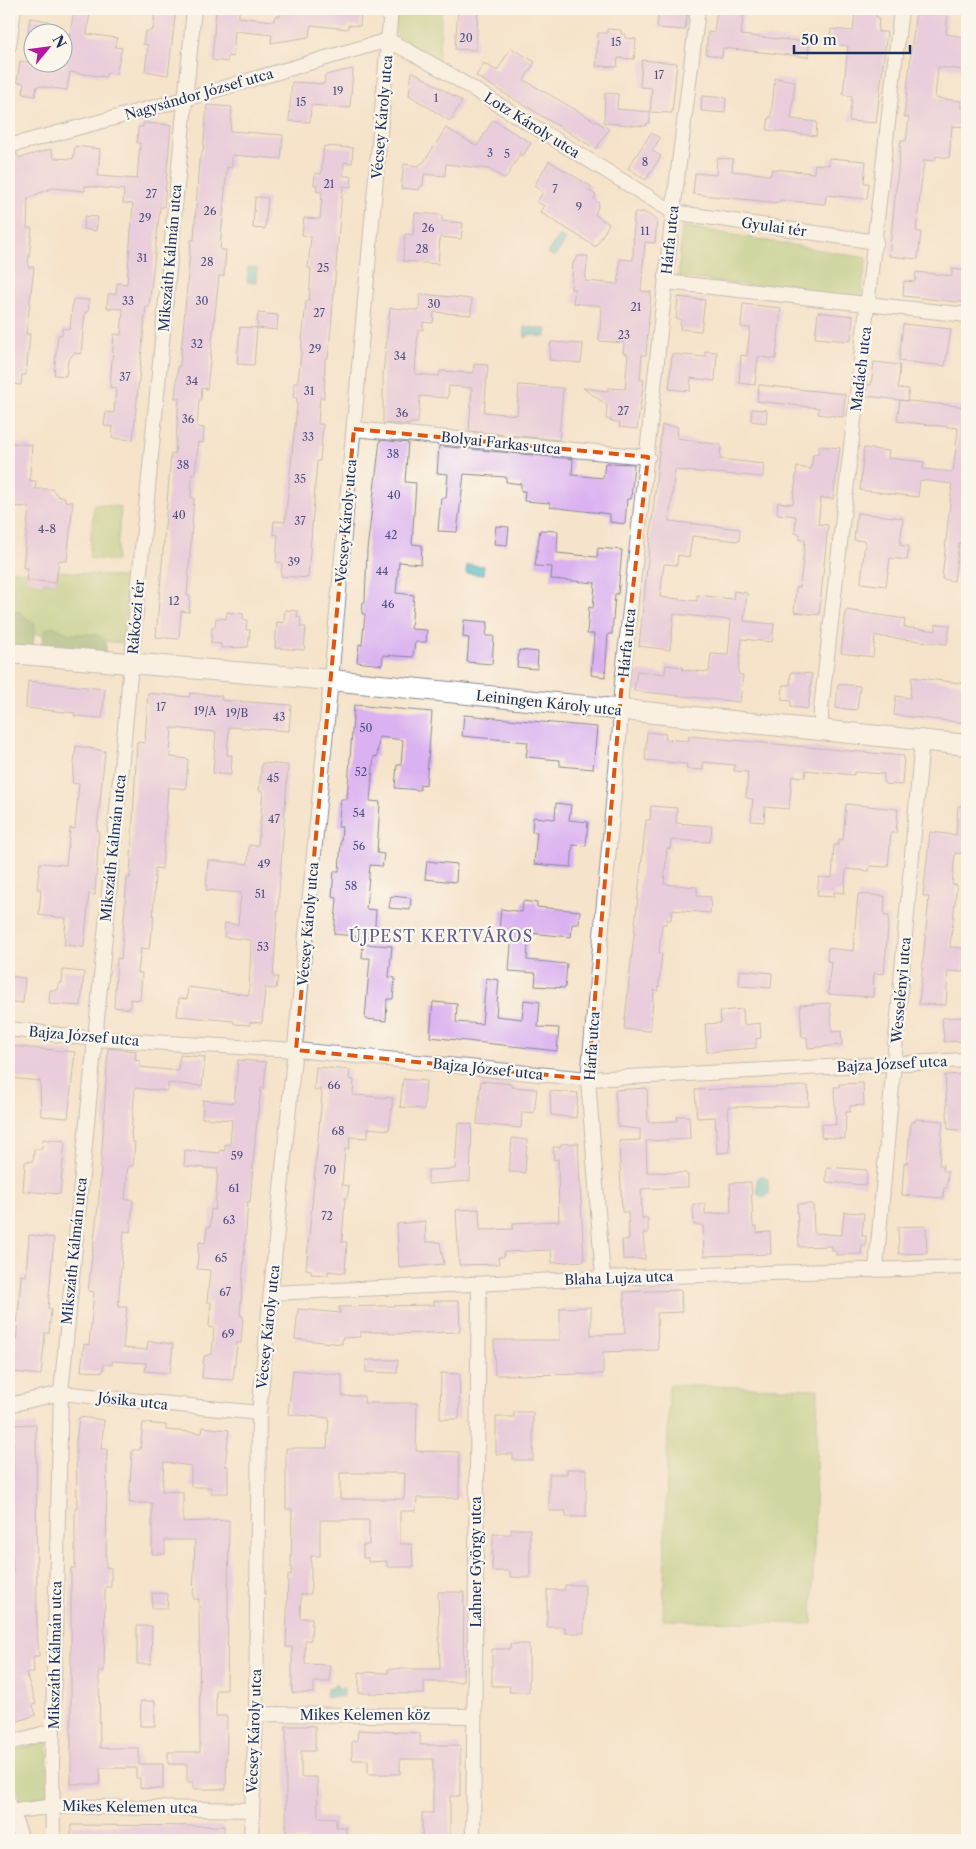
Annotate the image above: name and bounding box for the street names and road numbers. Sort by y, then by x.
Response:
street label: Vécsey Károly utca [368,53,396,181]
street label: Nagysándor József utca [123,64,276,124]
street label: Lotz Károly utca [481,88,584,162]
street label: Mikszáth Kálmán utca [155,183,185,333]
street label: Hárfa utca [657,204,683,275]
street label: Gyulai tér [740,214,808,241]
street label: Madách utca [847,325,875,413]
street label: Bolyai Farkas utca [440,428,562,458]
street label: Vécsey Károly utca [332,457,360,585]
street label: Rákóczi tér [124,579,148,655]
street label: Hárfa utca [614,607,640,678]
street label: Leiningen Károly utca [475,686,624,720]
street label: Mikszáth Kálmán utca [96,773,130,923]
street label: Vécsey Károly utca [294,860,322,988]
street label: Wesselényi utca [887,936,915,1045]
street label: Hárfa utca [581,1010,603,1081]
street label: Bajza József utca [28,1022,141,1050]
street label: Bajza József utca [836,1052,948,1076]
street label: Bajza József utca [432,1054,545,1084]
street label: Mikszáth Kálmán utca [57,1176,91,1326]
street label: Vécsey Károly utca [252,1263,284,1391]
street label: Blaha Lujza utca [564,1267,674,1289]
street label: Jósika utca [95,1388,170,1414]
street label: Lahner György utca [467,1496,485,1628]
street label: Mikszáth Kálmán utca [45,1580,65,1729]
street label: Vécsey Károly utca [243,1668,265,1795]
street label: Mikes Kelemen köz [300,1706,430,1724]
street label: Mikes Kelemen utca [62,1797,199,1817]

